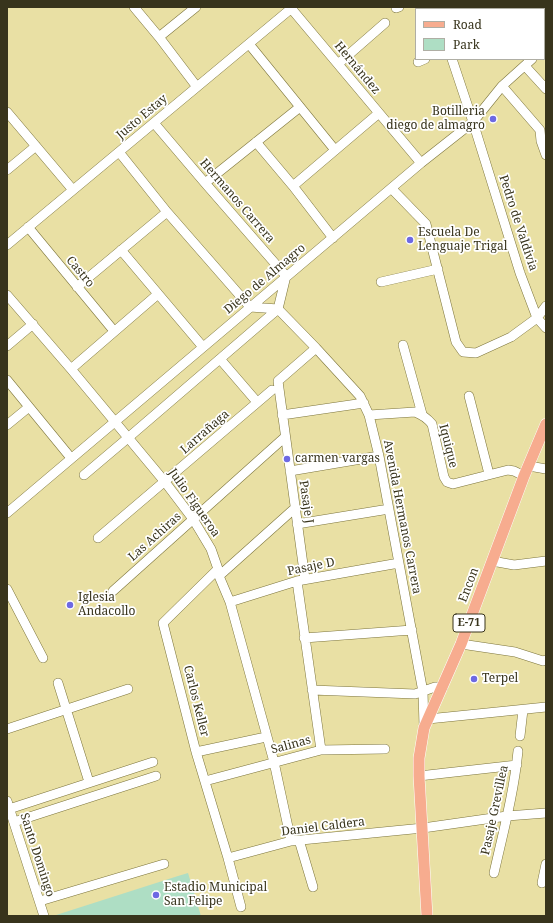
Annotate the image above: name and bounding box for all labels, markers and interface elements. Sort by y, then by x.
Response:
legend [415,8,545,60]
text: Road [453,16,482,33]
text: Park [453,36,480,53]
street label: Hernández [331,39,383,97]
street label: Justo Estay [114,92,170,142]
place label: Botilleria diego de almagro [386,105,485,133]
marker: Botilleria diego de almagro [488,114,498,124]
street label: Hermanos Carrera [197,156,277,246]
street label: Pedro de Valdivia [496,173,540,273]
place label: Escuela De Lenguaje Trigal [418,226,507,254]
marker: Escuela De Lenguaje Trigal [405,235,415,245]
street label: Diego de Almagro [221,241,309,317]
street label: Castro [63,253,97,291]
street label: Larrañaga [178,407,232,457]
street label: Iquique [436,423,460,469]
street label: Avenida Hermanos Carrera [380,439,424,595]
place label: carmen vargas [295,452,380,466]
marker: carmen vargas [282,454,292,464]
street label: Julio Figueroa [165,466,223,540]
street label: Pasaje J [296,479,316,525]
street label: Las Achiras [126,510,184,564]
street label: Pasaje D [286,555,336,579]
street label: Encon [456,566,482,604]
place label: Iglesia Andacollo [78,591,136,619]
marker: Iglesia Andacollo [65,600,75,610]
road number: E-71 [453,614,485,632]
street label: Carlos Keller [180,664,212,738]
place label: Terpel [482,672,518,686]
marker: Terpel [469,674,479,684]
street label: Salinas [269,733,313,757]
street label: Pasaje Grevillea [478,764,512,856]
street label: Santo Domingo [17,811,57,899]
street label: Daniel Caldera [280,815,366,839]
place label: Estadio Municipal San Felipe [164,881,267,909]
marker: Estadio Municipal San Felipe [151,890,161,900]

